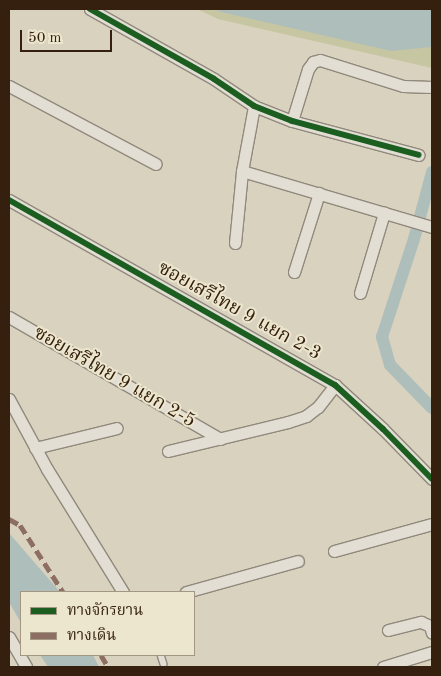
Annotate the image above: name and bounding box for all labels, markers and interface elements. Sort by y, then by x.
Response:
scale bar [22,20,115,52]
text: 50 m [28,31,62,46]
street label: ซอยเสรีไทย 9 แยก 2-3 [153,258,325,366]
street label: ซอยเสรีไทย 9 แยก 2-5 [29,322,199,434]
legend [20,591,195,656]
text: ทางจักรยาน [67,604,143,619]
text: ทางเดิน [67,629,116,644]

